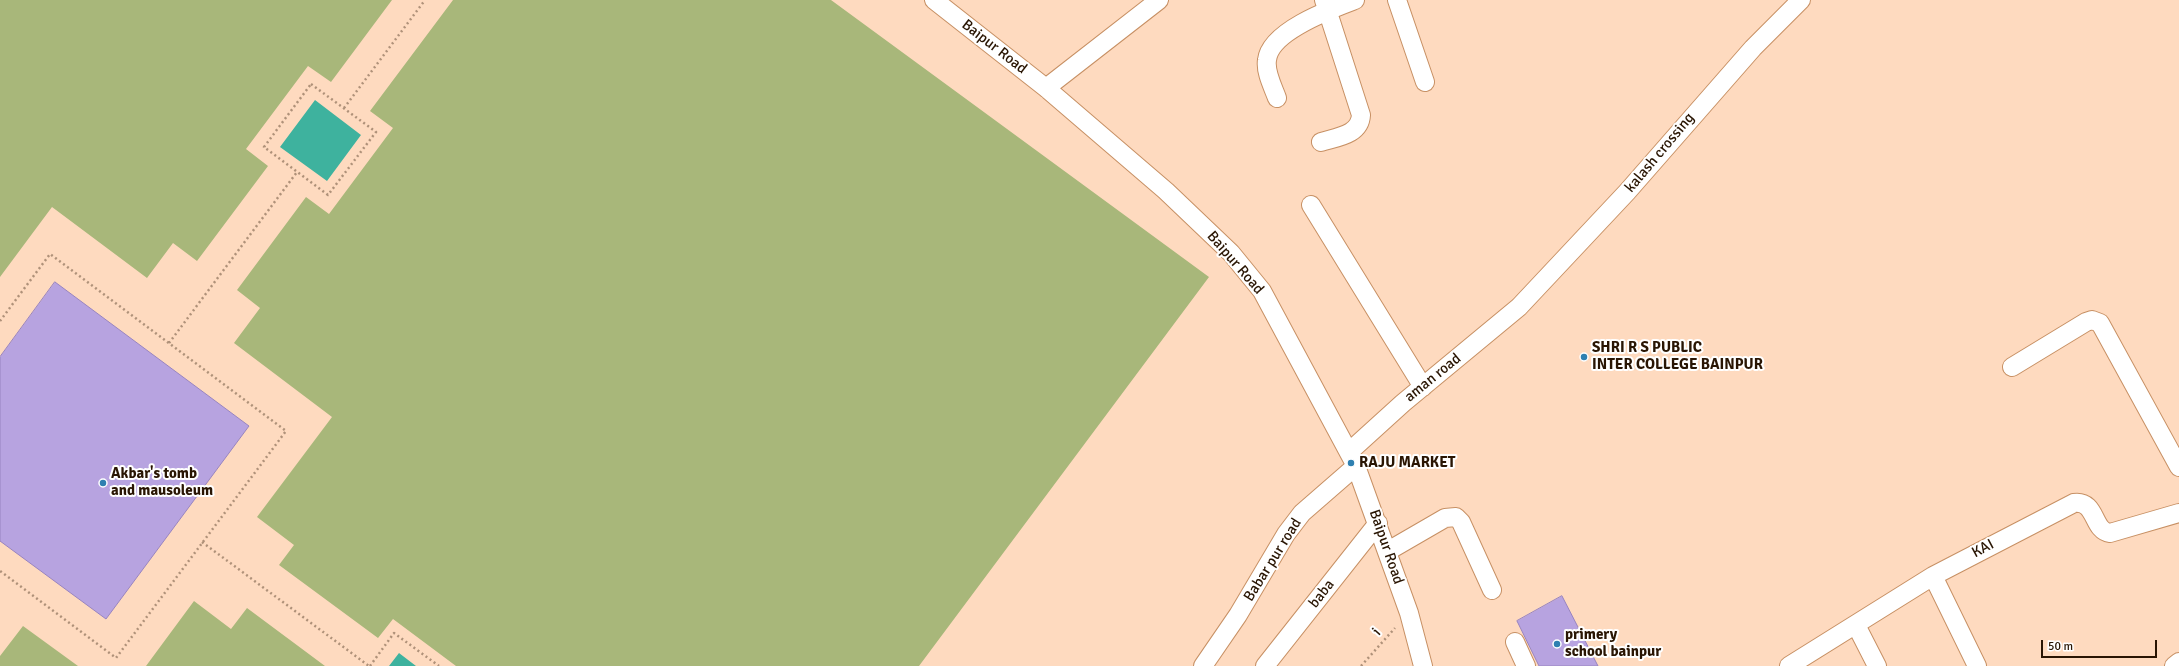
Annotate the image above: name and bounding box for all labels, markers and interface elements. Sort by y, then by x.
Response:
street label: Baipur Road [958,16,1030,78]
street label: kalash crossing [1621,109,1699,197]
street label: Baipur Road [1203,228,1267,298]
place label: SHRI R S PUBLIC INTER COLLEGE BAINPUR [1592,339,1763,374]
street label: aman road [1401,350,1465,406]
marker: SHRI R S PUBLIC INTER COLLEGE BAINPUR [1579,352,1589,362]
place label: RAJU MARKET [1359,454,1455,472]
marker: RAJU MARKET [1346,458,1356,468]
place label: Akbar's tomb and mausoleum [111,465,213,500]
marker: Akbar's tomb and mausoleum [98,478,108,488]
street label: Baipur Road [1365,507,1407,587]
street label: Babar pur road [1240,515,1306,605]
street label: KAI [1969,536,1997,562]
street label: baba [1305,576,1339,612]
street label: i [1369,624,1385,640]
place label: primery school bainpur [1565,626,1661,661]
scale bar [2043,632,2159,658]
marker: primery school bainpur [1552,639,1562,649]
text: 50 m [2048,639,2073,654]

